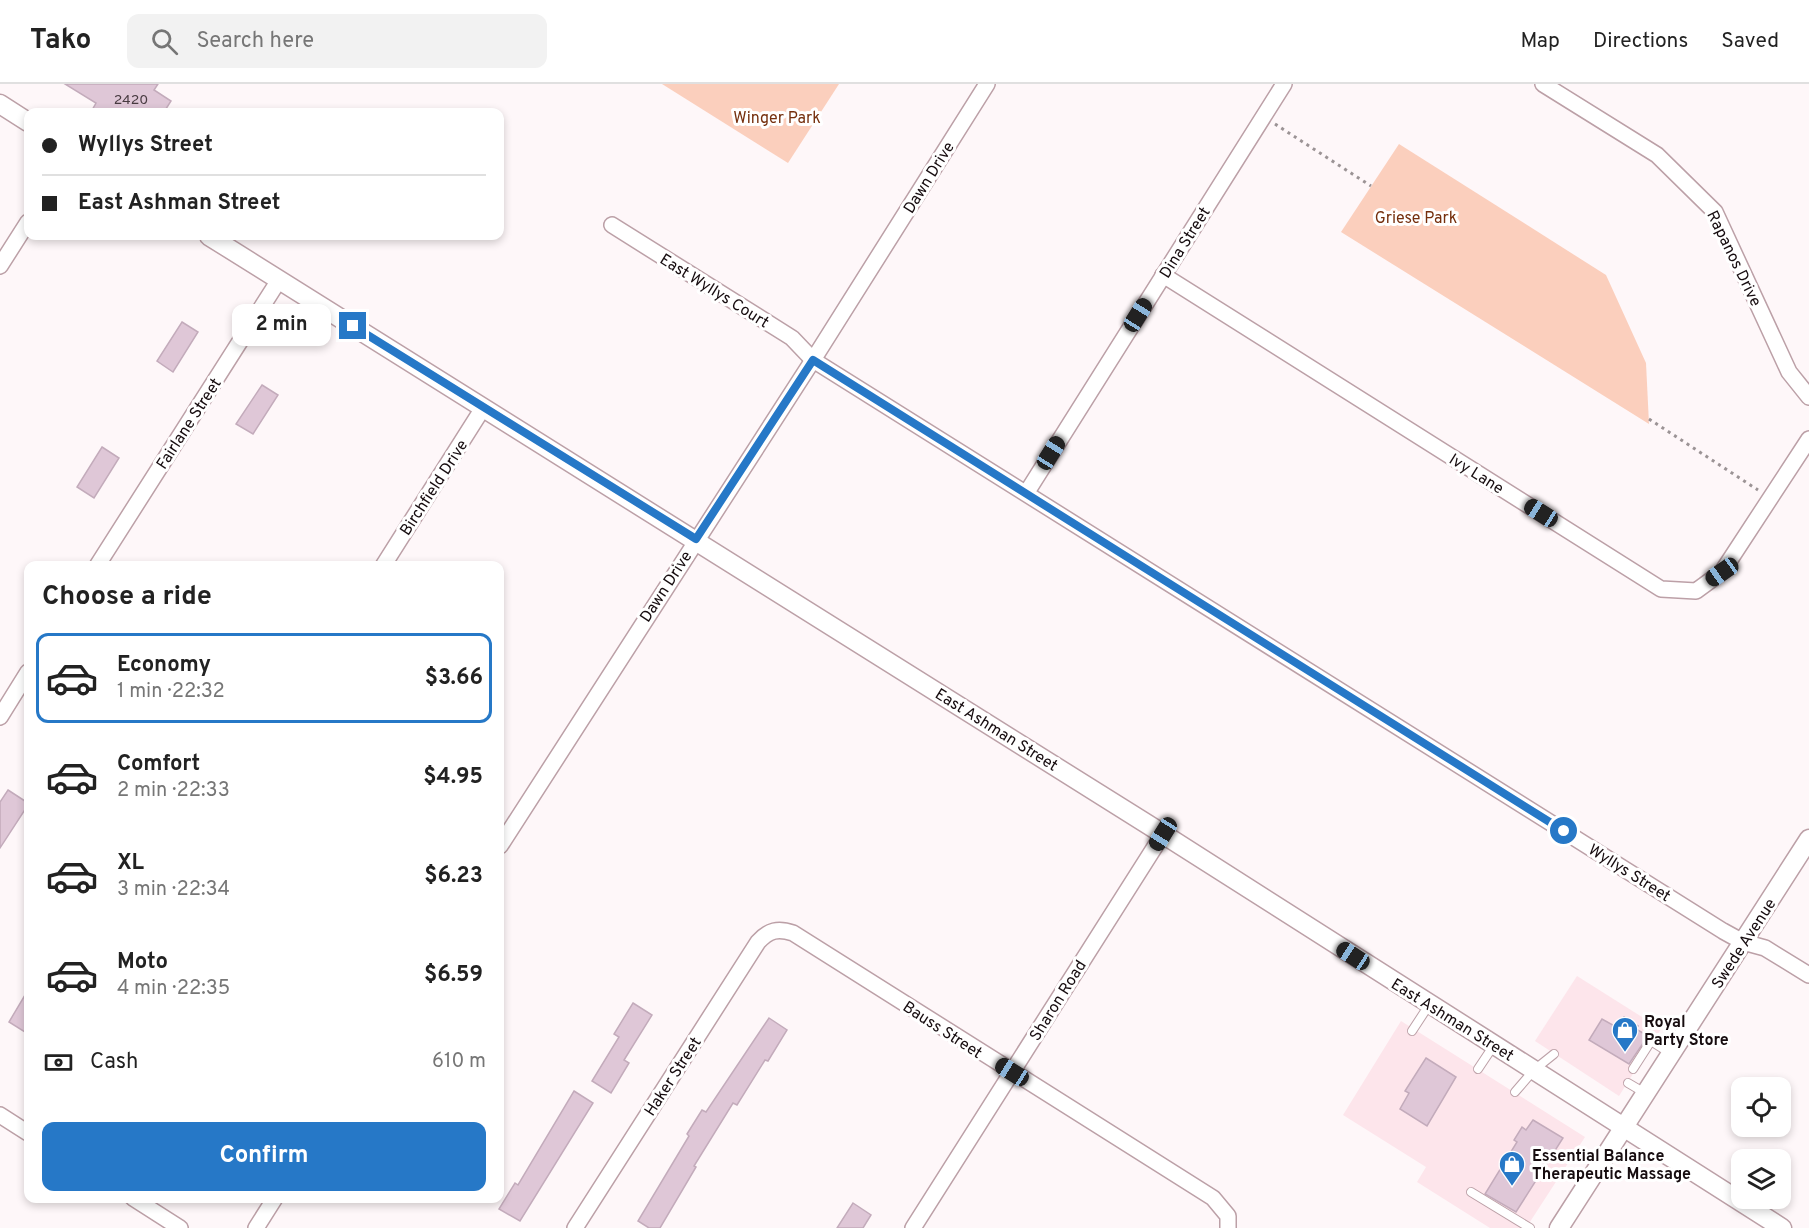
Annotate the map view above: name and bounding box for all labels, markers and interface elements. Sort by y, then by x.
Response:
search box [127,14,547,68]
text: Tako [30,23,91,59]
icon: search [148,25,181,58]
text: Search here [196,28,314,55]
text: Map [1520,28,1560,55]
text: Directions [1593,28,1688,55]
text: Saved [1721,28,1779,55]
house number: 2420 [114,92,148,109]
park label: Winger Park [733,109,821,129]
text: Wyllys Street [78,132,213,159]
street label: Dawn Drive [900,138,960,218]
text: East Ashman Street [78,190,280,217]
street label: Dina Street [1156,204,1215,282]
street label: Rapanos Drive [1701,208,1765,310]
park label: Griese Park [1375,209,1457,229]
street label: East Wyllys Court [656,250,772,333]
car [1121,295,1155,335]
callout: 2 min [233,305,332,347]
text: 2 min [255,312,308,338]
route end [339,312,366,339]
street label: Fairlane Street [153,375,227,473]
car [1034,433,1068,473]
street label: Birchfield Drive [396,436,473,540]
street label: Ivy Lane [1445,450,1507,499]
car [1521,496,1561,530]
street label: Dawn Drive [636,548,697,627]
car [1702,554,1742,590]
text: Choose a ride [42,580,212,614]
icon: car [45,651,99,705]
text: Economy [117,652,211,679]
text: $3.66 [425,665,483,692]
text: 1 min · 22:32 [117,679,225,705]
street label: East Ashman Street [931,685,1061,777]
icon: car [45,750,99,804]
text: Comfort [117,751,200,778]
text: $4.95 [423,764,483,791]
text: 2 min · 22:33 [117,778,230,804]
car [1146,814,1180,854]
route start [1550,817,1577,844]
street label: Wyllys Street [1584,840,1674,907]
icon: car [45,849,99,903]
text: XL [117,850,144,877]
text: $6.23 [424,863,483,890]
text: 3 min · 22:34 [117,877,230,903]
street label: Swede Avenue [1708,895,1781,993]
car [1333,939,1373,973]
icon: car [45,948,99,1002]
text: Moto [117,949,168,976]
street label: Sharon Road [1026,957,1091,1045]
text: $6.59 [424,962,483,989]
street label: East Ashman Street [1387,975,1517,1067]
text: 4 min · 22:35 [117,976,230,1002]
street label: Bauss Street [898,998,985,1064]
place label: Royal Party Store [1644,1013,1729,1051]
shop icon: Royal Party Store [1610,1015,1640,1053]
street label: Haker Street [641,1034,707,1120]
icon: cash [42,1046,75,1079]
text: Cash [90,1049,139,1076]
text: 610 m [432,1049,486,1075]
car [992,1055,1032,1089]
map controls [1731,1077,1791,1209]
button: locate [1731,1077,1791,1137]
button: Confirm [42,1122,486,1191]
place label: Essential Balance Therapeutic Massage [1532,1147,1691,1185]
shop icon: Essential Balance Therapeutic Massage [1497,1149,1527,1187]
button: layers [1731,1149,1791,1209]

